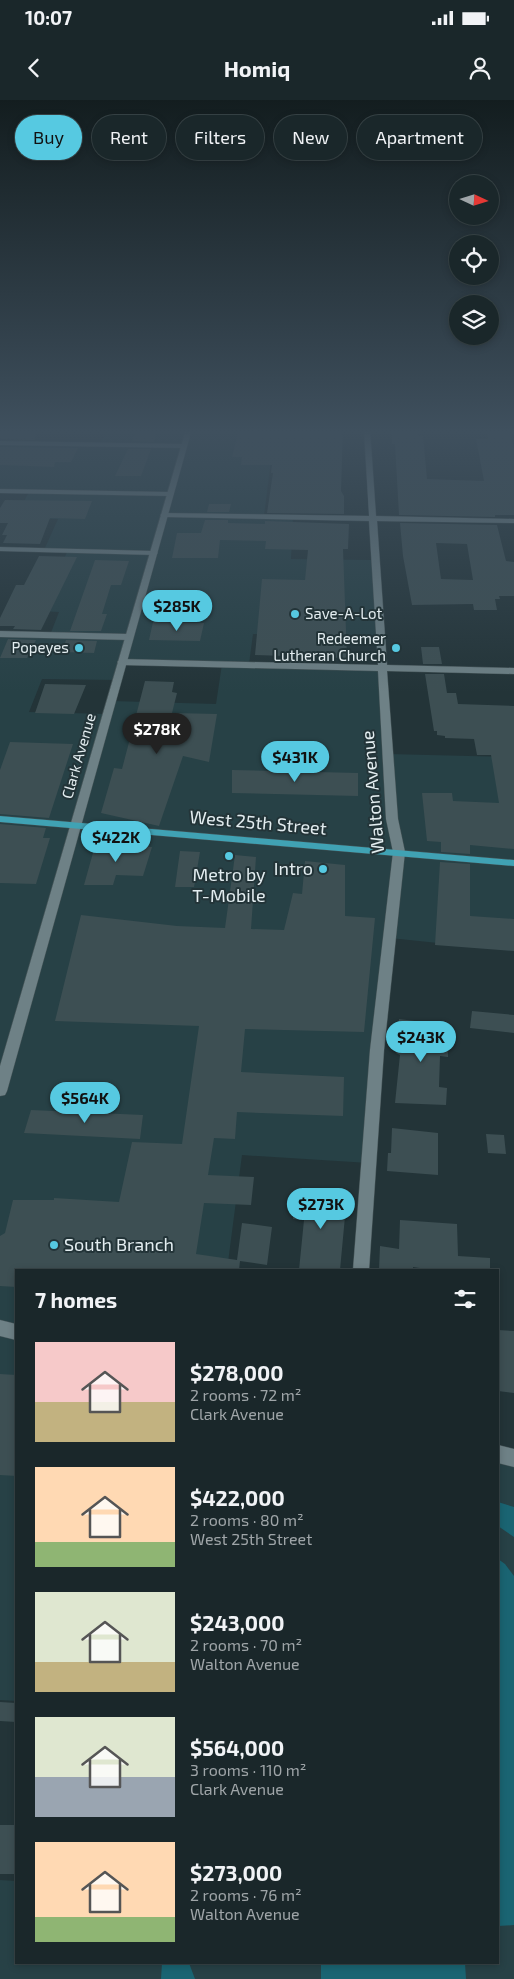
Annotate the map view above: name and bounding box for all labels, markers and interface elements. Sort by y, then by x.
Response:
text: 10:07 [25,6,72,29]
icon: back [20,54,48,82]
icon: person [466,54,494,82]
text: Homiq [224,55,290,81]
chip: Buy [15,115,82,160]
chip: Rent [92,115,166,160]
chip: Filters [176,115,264,160]
chip: New [274,115,347,160]
chip: Apartment [357,115,482,160]
north arrow [449,175,499,225]
map controls [449,175,499,345]
button: locate [449,235,499,285]
button: layers [449,295,499,345]
pin: $285K [142,590,212,632]
text: $285K [153,596,201,615]
place label: Save-A-Lot [305,604,383,622]
marker: Save-A-Lot [289,608,301,620]
place label: Redeemer Lutheran Church [273,629,386,664]
place label: Popeyes [11,638,69,656]
marker: Popeyes [73,642,85,654]
marker: Redeemer Lutheran Church [390,642,402,654]
street label: Clark Avenue [57,711,99,801]
pin: $278K [122,712,192,755]
text: $278K [133,719,181,738]
street label: Walton Avenue [356,730,388,855]
pin: $431K [260,740,330,783]
text: $431K [272,747,318,766]
street label: West 25th Street [189,805,328,839]
pin: $422K [81,820,151,863]
text: $422K [92,827,140,846]
marker: Metro by T-Mobile [223,850,235,862]
place label: Intro [274,857,313,879]
place label: Metro by T-Mobile [192,863,266,906]
marker: Intro [317,863,329,875]
pin: $243K [386,1020,456,1063]
text: $243K [397,1027,445,1046]
pin: $564K [50,1082,120,1124]
text: $564K [61,1088,109,1107]
pin: $273K [286,1188,356,1230]
text: $273K [298,1194,344,1213]
place label: South Branch [64,1233,174,1255]
marker: South Branch [48,1239,60,1251]
icon: filters [451,1285,479,1313]
text: 7 homes [35,1287,117,1312]
text: $278,000 [190,1360,283,1385]
icon: home [75,1362,135,1422]
text: 2 rooms · 72 m² [190,1385,301,1404]
text: Clark Avenue [190,1404,284,1423]
text: $422,000 [190,1485,285,1510]
icon: home [75,1487,135,1547]
text: 2 rooms · 80 m² [190,1510,304,1529]
text: West 25th Street [190,1529,312,1548]
text: $243,000 [190,1610,285,1635]
icon: home [75,1612,135,1672]
text: 2 rooms · 70 m² [190,1635,302,1654]
text: Walton Avenue [190,1654,300,1673]
text: $564,000 [190,1735,284,1760]
icon: home [75,1737,135,1797]
text: 3 rooms · 110 m² [190,1760,307,1779]
text: Clark Avenue [190,1779,284,1798]
text: $273,000 [190,1860,282,1885]
icon: home [75,1862,135,1922]
text: 2 rooms · 76 m² [190,1885,302,1904]
text: Walton Avenue [190,1904,300,1923]

